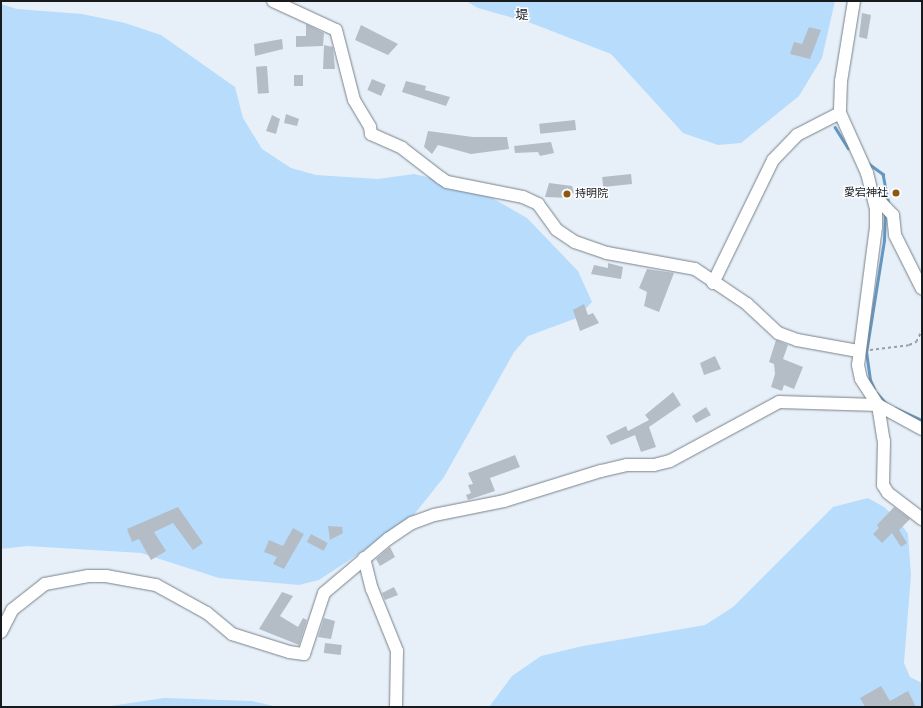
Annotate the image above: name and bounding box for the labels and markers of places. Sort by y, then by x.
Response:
place label: 愛宕神社 [844,186,888,200]
place label: 持明院 [575,187,608,201]
marker: 愛宕神社 [891,188,901,198]
marker: 持明院 [562,189,572,199]

